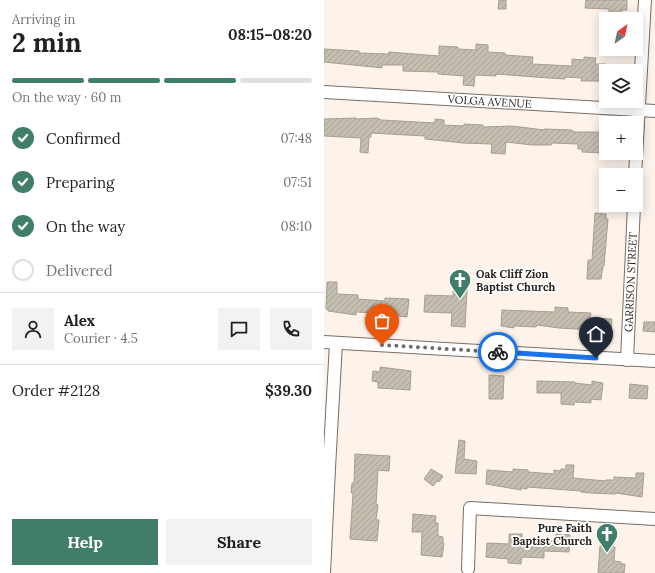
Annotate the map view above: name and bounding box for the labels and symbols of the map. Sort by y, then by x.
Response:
north arrow [599,12,643,56]
street label: VOLGA AVENUE [446,92,532,111]
street label: GARRISON STREET [621,232,640,332]
church icon: Oak Cliff Zion Baptist Church [447,267,473,300]
place label: Oak Cliff Zion Baptist Church [476,267,556,294]
pin [365,304,399,345]
pin [579,317,613,358]
courier [478,332,518,372]
place label: Pure Faith Baptist Church [513,521,592,548]
church icon: Pure Faith Baptist Church [594,521,620,554]

